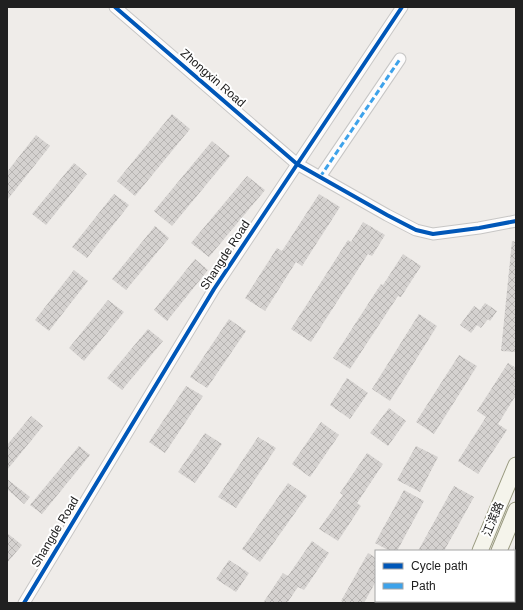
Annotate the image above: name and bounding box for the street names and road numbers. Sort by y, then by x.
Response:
street label: Zhongxin Road [178,46,248,110]
street label: Shangde Road [197,218,253,292]
street label: Shangde Road [28,494,82,570]
street label: 江滨路 [480,500,506,538]

